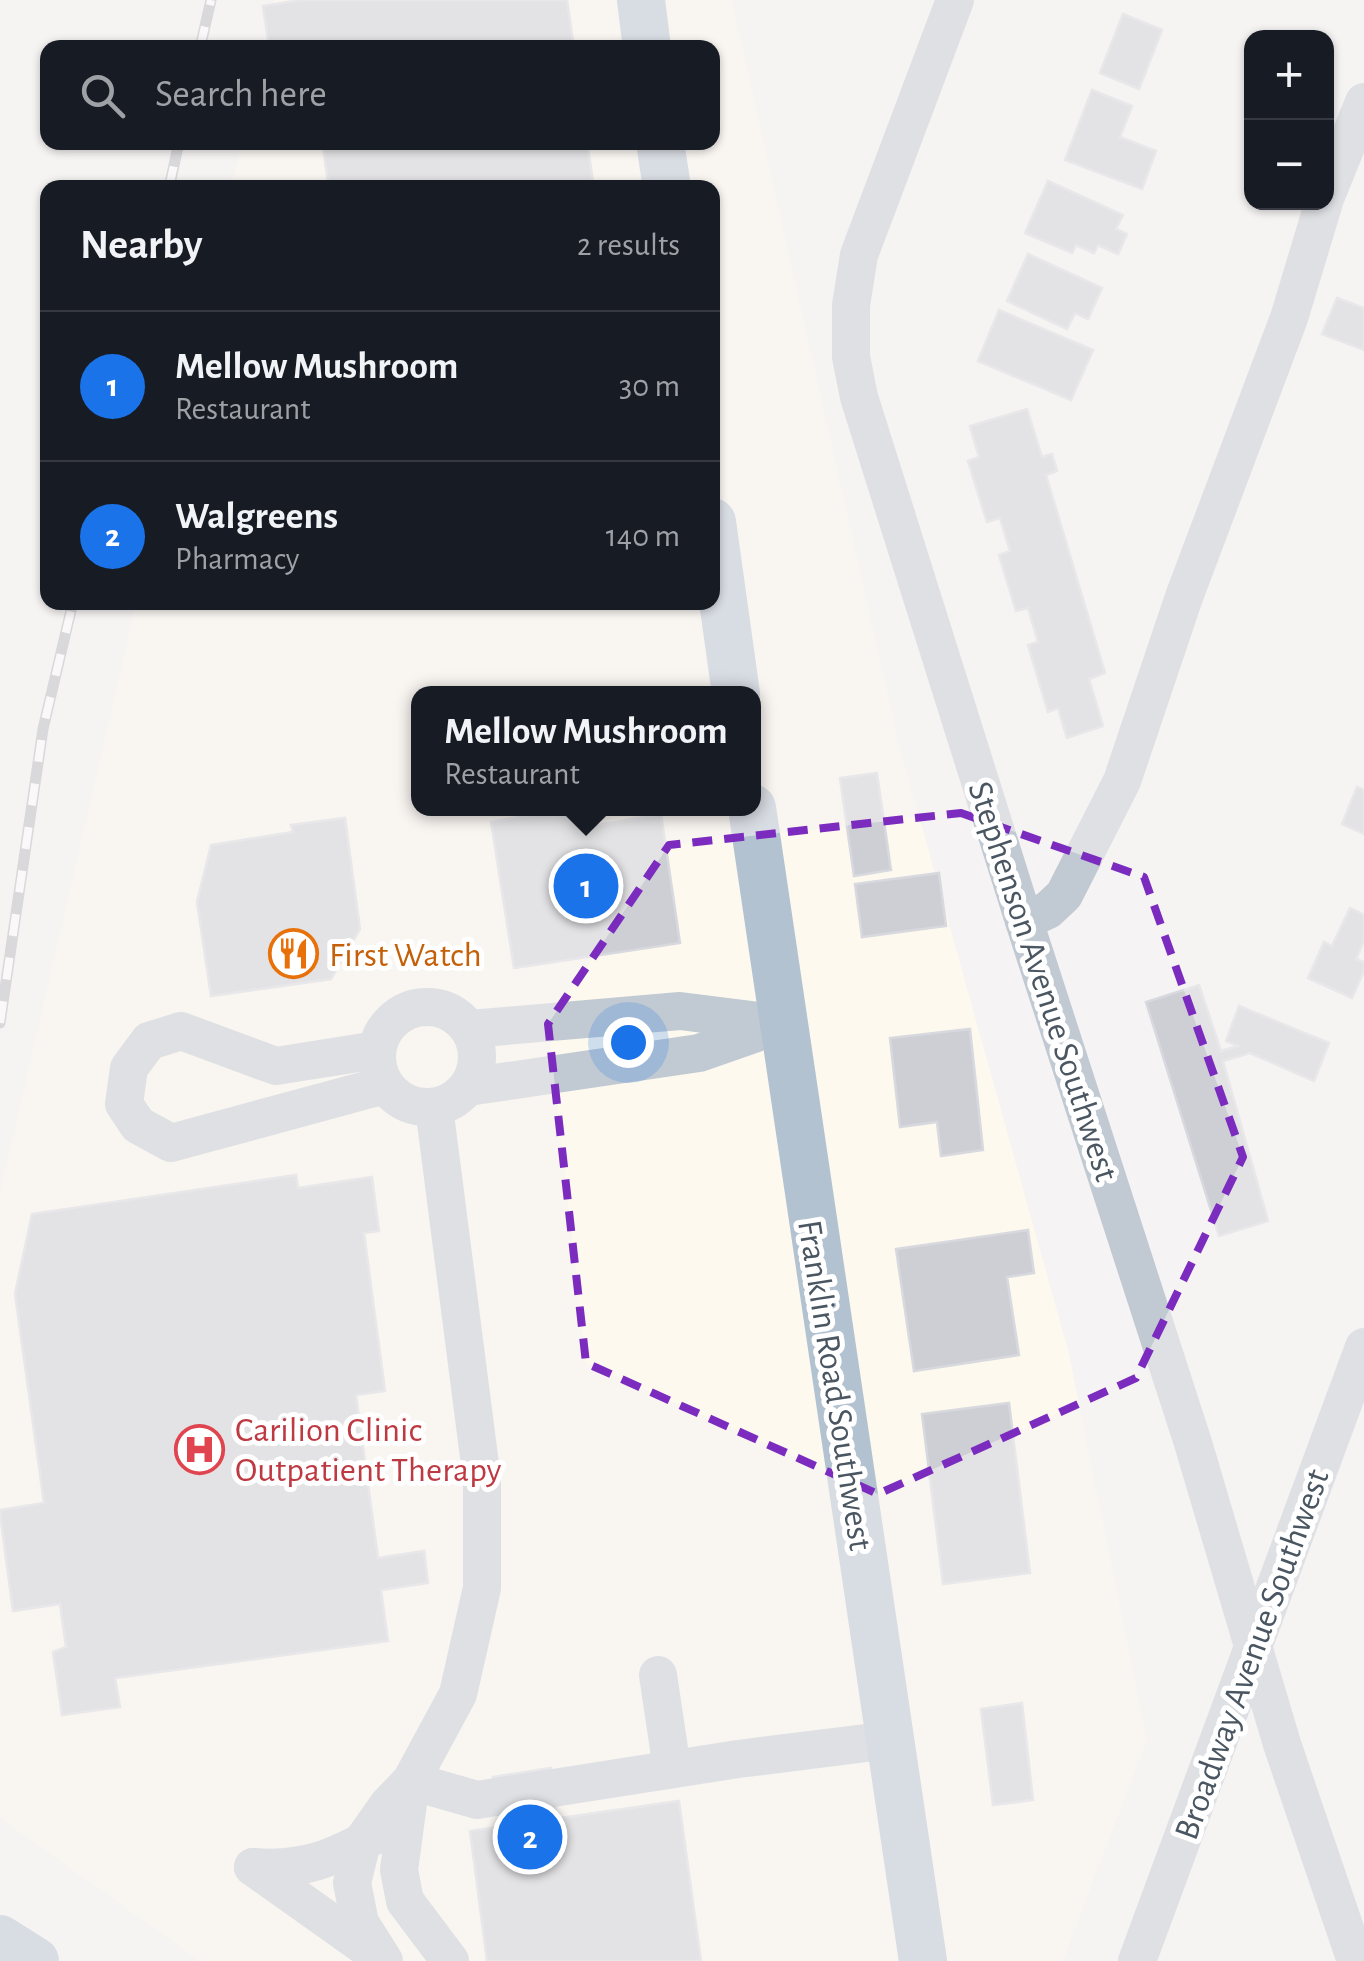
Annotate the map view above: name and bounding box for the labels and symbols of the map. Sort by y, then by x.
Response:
street label: Stephenson Avenue Southwest [961,777,1124,1186]
pin: 1 [554,848,618,924]
restaurant icon: First Watch [268,928,320,980]
place label: First Watch [329,938,482,973]
your location [603,1017,654,1068]
street label: Franklin Road Southwest [791,1218,878,1553]
place label: Carilion Clinic Outpatient Therapy [235,1413,502,1488]
hospital icon: Carilion Clinic Outpatient Therapy [174,1423,226,1475]
street label: Broadway Avenue Southwest [1169,1465,1336,1844]
pin: 2 [498,1800,562,1874]

